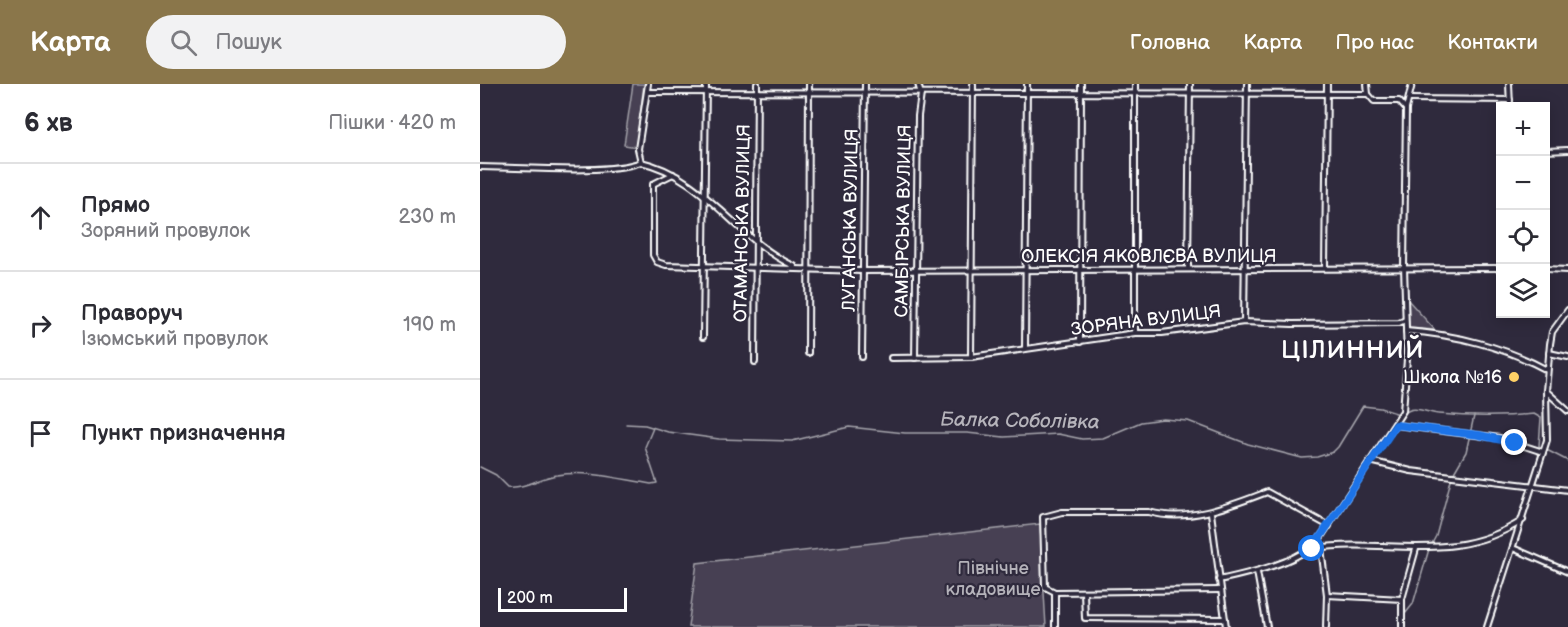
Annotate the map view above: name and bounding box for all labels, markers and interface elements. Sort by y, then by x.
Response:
search box [146,15,566,69]
text: Карта [30,26,110,59]
icon: search [167,26,200,59]
text: Пошук [215,29,282,56]
text: Головна [1130,30,1210,55]
text: Карта [1243,30,1302,55]
text: Про нас [1335,30,1414,55]
text: Контакти [1447,30,1538,55]
map controls [1496,102,1550,318]
button: + [1496,102,1550,156]
text: 6 хв [24,108,73,139]
text: Пішки · 420 m [328,111,456,135]
street label: ОТАМАНСЬКА ВУЛИЦЯ [730,124,755,322]
street label: САМБІРСЬКА ВУЛИЦЯ [891,124,916,318]
street label: ЛУГАНСЬКА ВУЛИЦЯ [838,128,863,313]
button: − [1496,156,1550,210]
text: Прямо [81,192,150,219]
icon: ahead [24,201,57,234]
text: 230 m [399,205,456,229]
button: locate [1496,210,1550,264]
text: Зоряний провулок [81,219,250,243]
street label: ОЛЕКСІЯ ЯКОВЛЄВА ВУЛИЦЯ [1021,246,1277,267]
button: layers [1496,264,1550,318]
text: Праворуч [81,300,183,327]
street label: ЗОРЯНА ВУЛИЦЯ [1070,301,1222,340]
icon: right [24,309,57,342]
text: 190 m [403,313,456,337]
text: Ізюмський провулок [81,327,268,351]
district label: ЦІЛИННИЙ [1281,334,1425,365]
place label: Школа №16 [1403,367,1502,388]
marker: Школа №16 [1507,370,1521,384]
water label: Балка Соболівка [940,408,1100,434]
icon: arrive [24,417,57,450]
text: Пункт призначення [81,420,286,447]
route end [1501,429,1527,455]
route start [1298,535,1324,561]
park label: Північне кладовище [945,558,1041,600]
scale bar [498,585,627,612]
text: 200 m [507,589,553,608]

